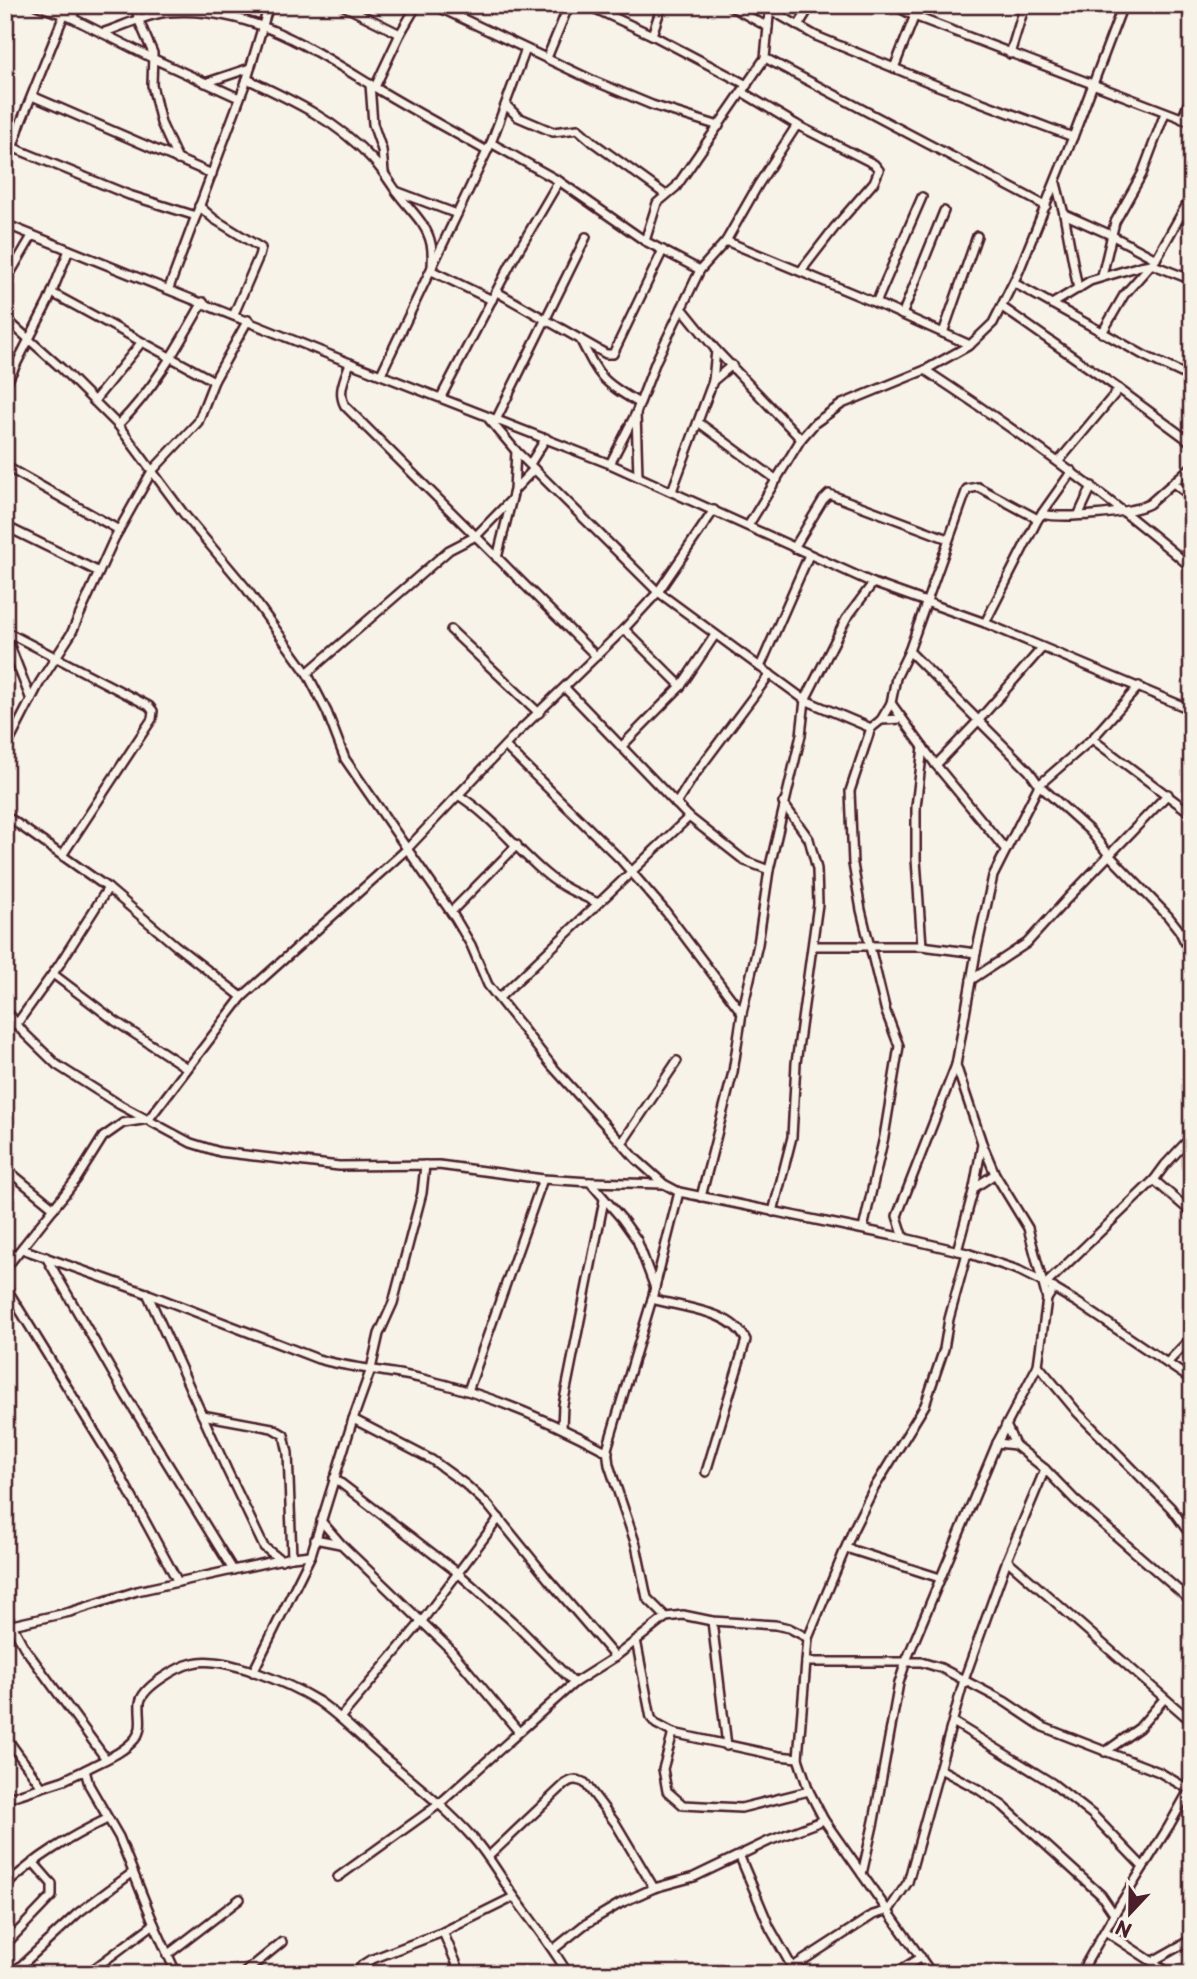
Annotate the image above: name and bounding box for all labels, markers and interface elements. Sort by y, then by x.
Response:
north arrow [1096,1878,1166,1948]
text: N [1111,1914,1135,1945]

